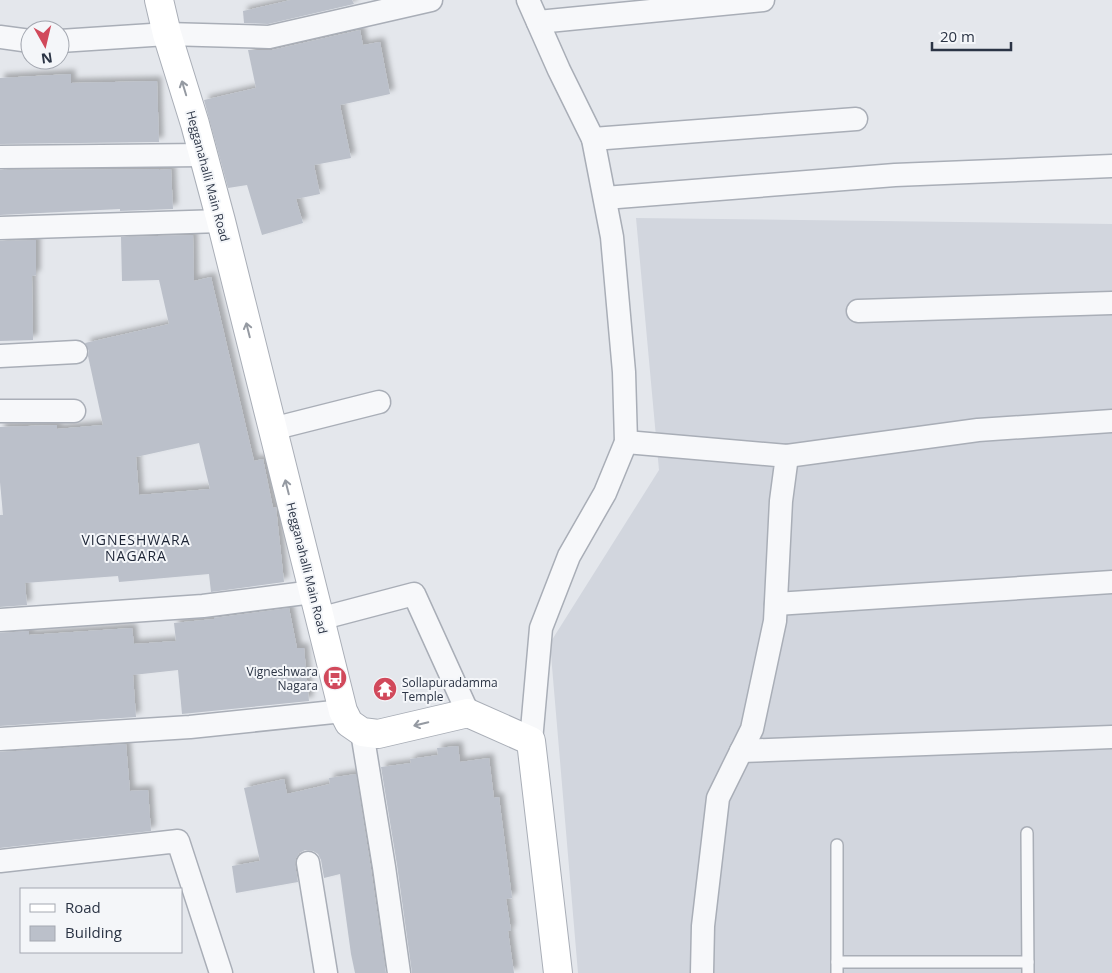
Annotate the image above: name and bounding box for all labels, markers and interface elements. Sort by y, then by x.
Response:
north arrow [20,20,70,70]
scale bar [932,20,1011,52]
text: 20 m [940,26,975,46]
text: N [40,48,54,69]
one-way arrow [179,81,188,96]
street label: Hegganahalli Main Road [182,109,234,243]
one-way arrow [243,322,252,338]
one-way arrow [282,480,291,496]
street label: Hegganahalli Main Road [282,500,332,636]
district label: VIGNESHWARA NAGARA [81,530,191,565]
place label: Vigneshwara Nagara [247,663,318,694]
bus stop icon: Vigneshwara Nagara [322,665,348,691]
place label: Sollapuradamma Temple [402,674,498,705]
temple icon: Sollapuradamma Temple [372,676,398,702]
one-way arrow [413,720,429,729]
legend [20,888,182,953]
text: Road [65,897,101,917]
text: Building [65,922,122,942]

